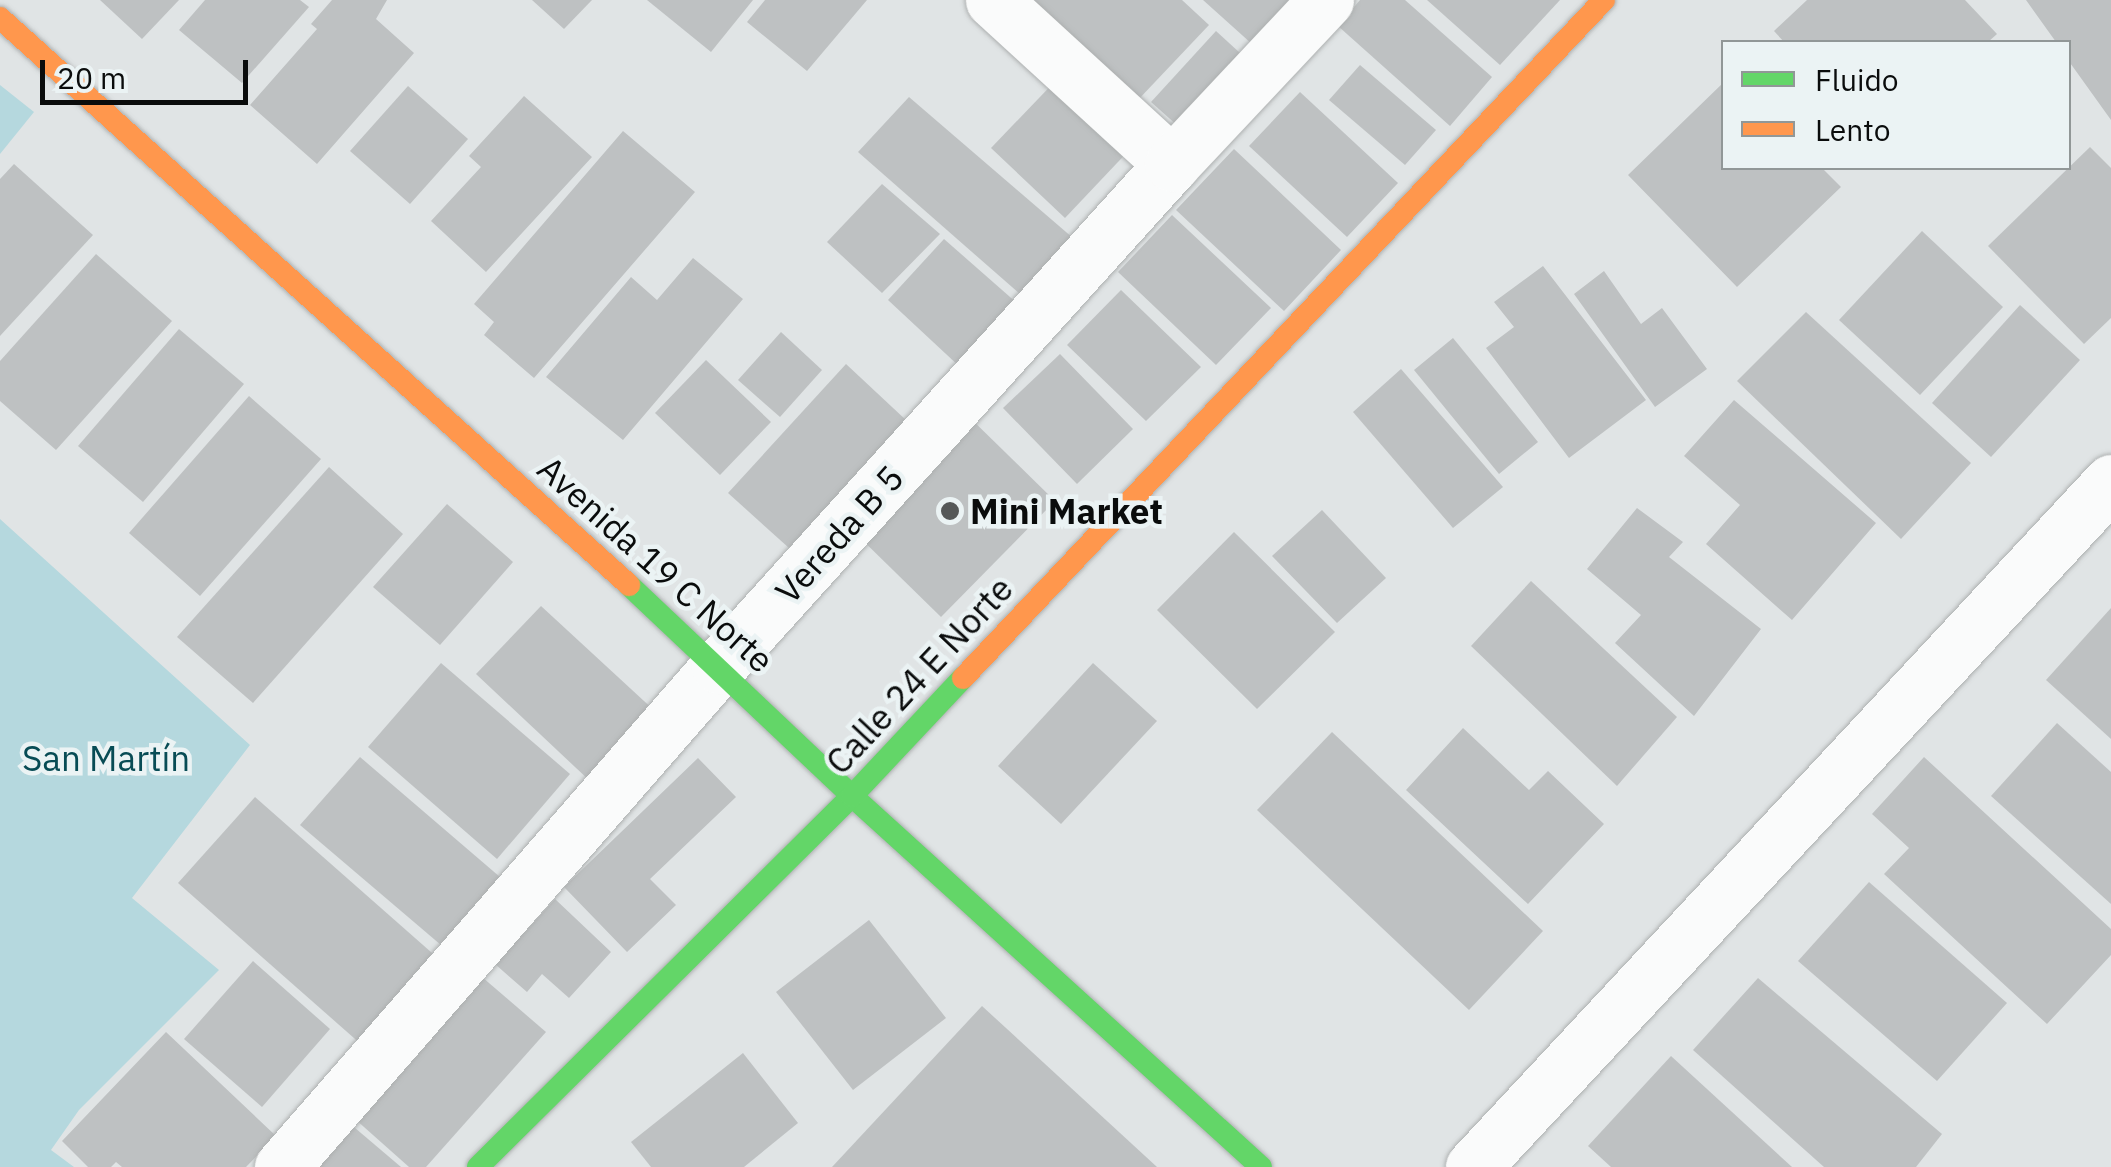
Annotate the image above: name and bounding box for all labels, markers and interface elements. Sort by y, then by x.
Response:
scale bar [45,40,252,102]
legend [1721,40,2071,170]
text: 20 m [57,58,126,97]
text: Fluido [1815,60,1899,99]
text: Lento [1815,110,1890,149]
street label: Avenida 19 C Norte [529,447,783,681]
street label: Vereda B 5 [766,457,912,611]
place label: Mini Market [970,490,1163,532]
marker: Mini Market [939,500,961,522]
street label: Calle 24 E Norte [817,568,1021,782]
park label: San Martín [22,737,190,779]

